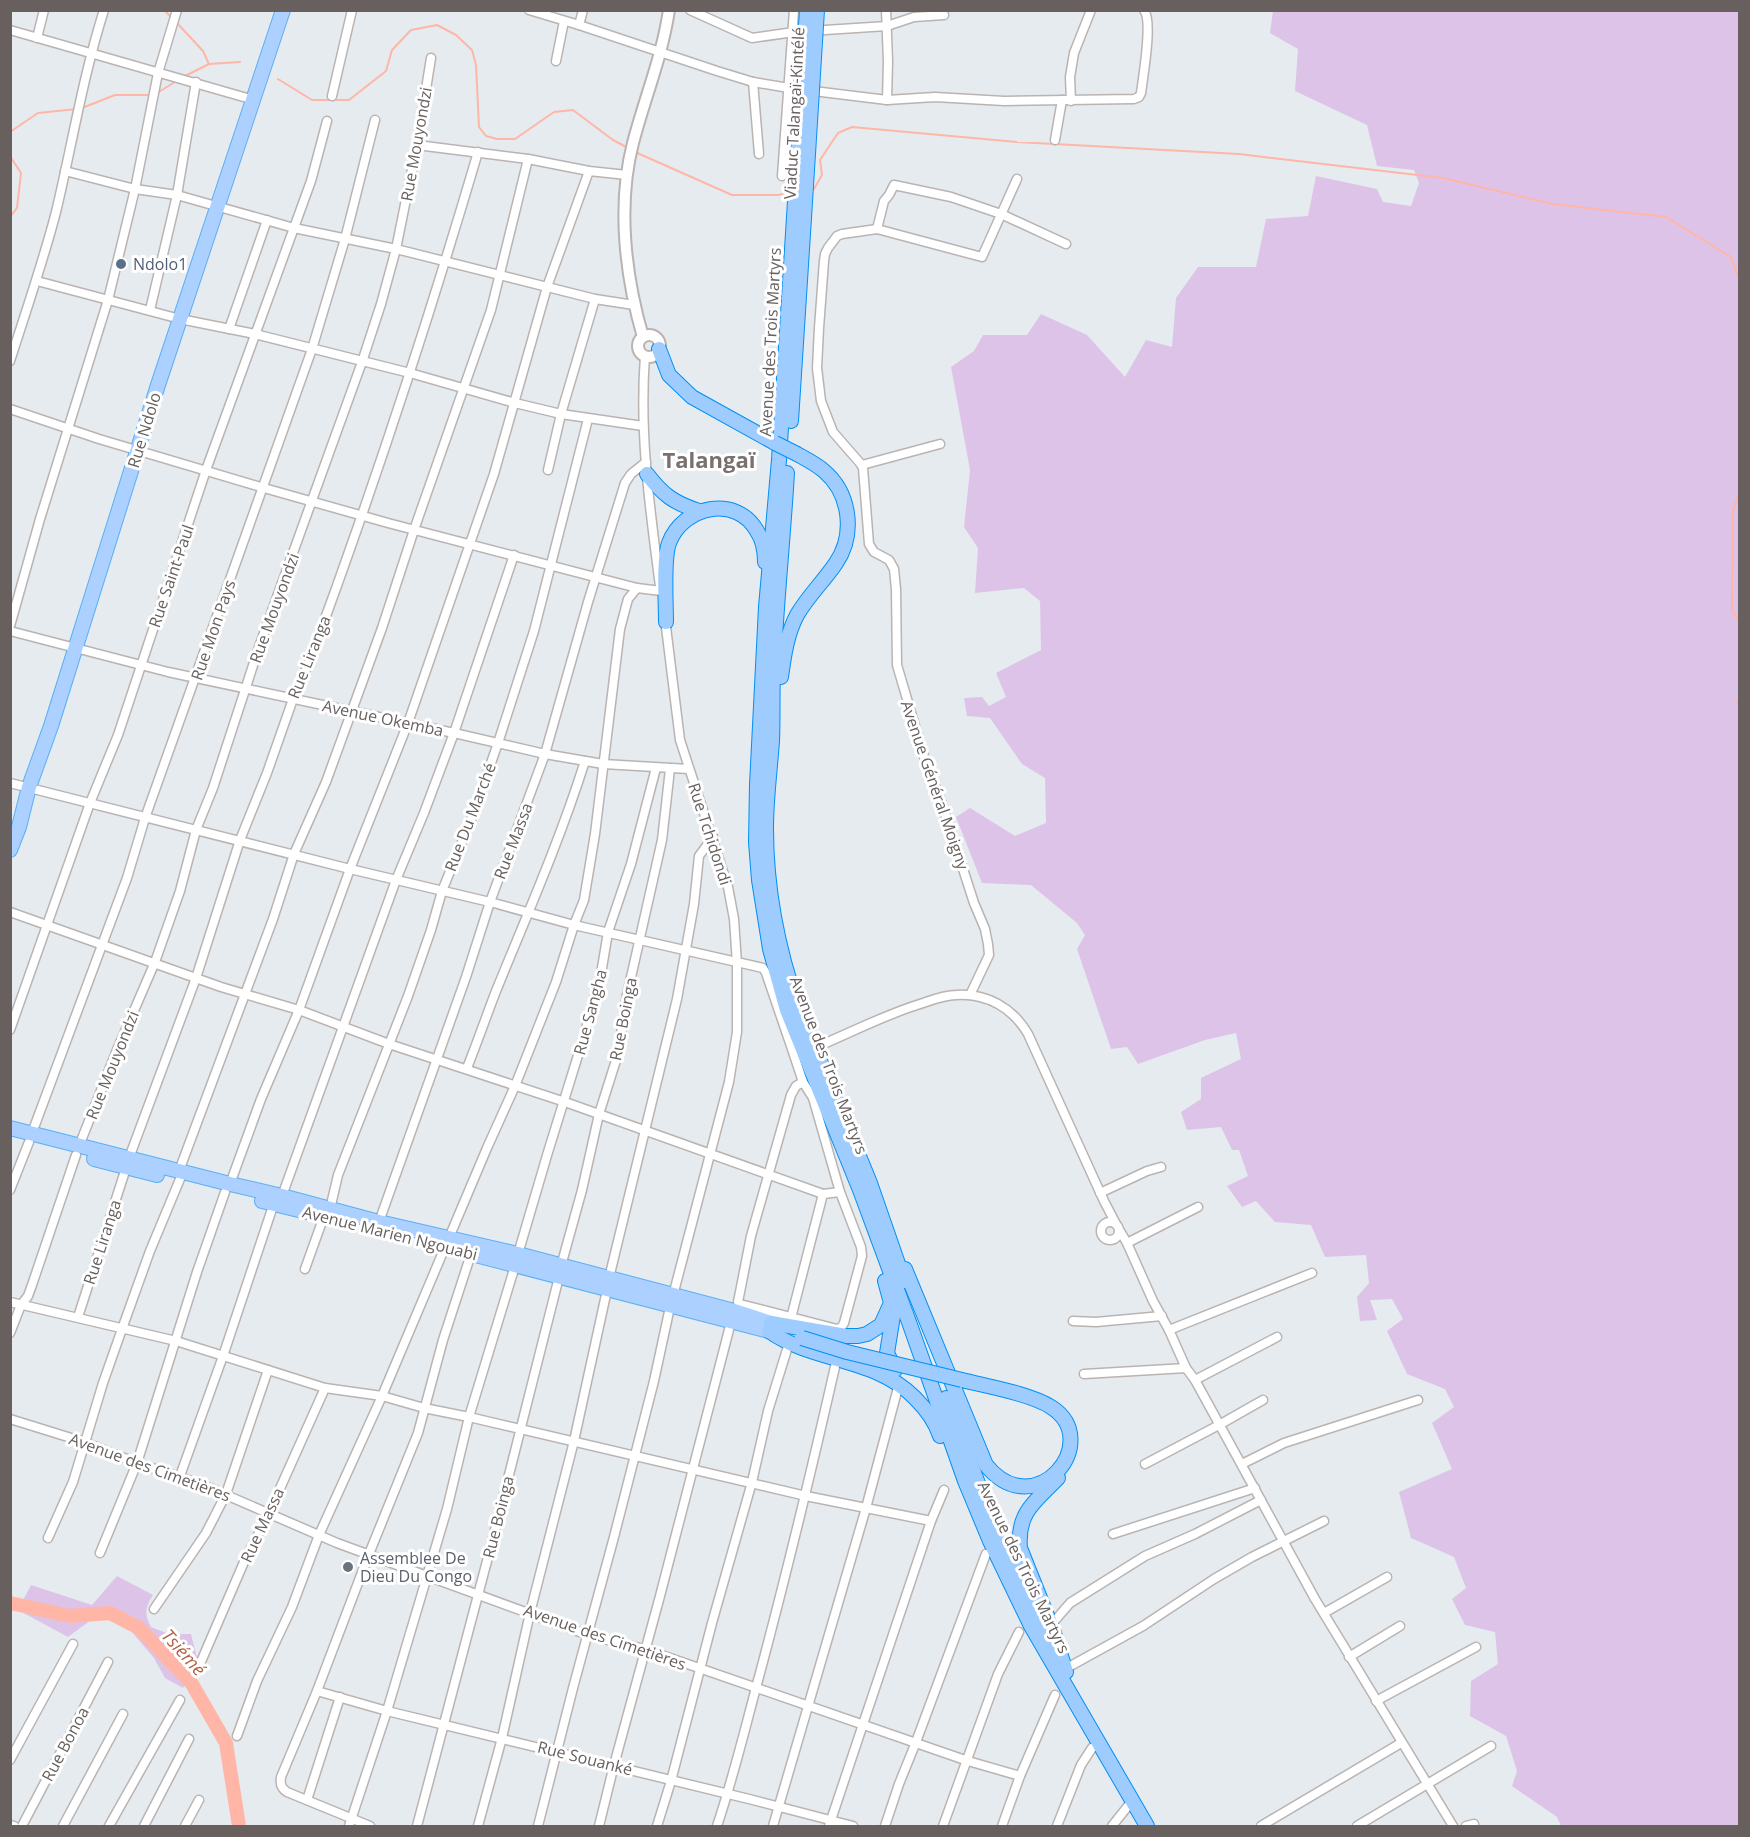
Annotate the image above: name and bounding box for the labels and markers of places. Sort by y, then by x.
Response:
place label: Ndolo1 [133,253,187,275]
marker: Ndolo1 [114,257,128,271]
place label: Assemblee De Dieu Du Congo [360,1547,472,1587]
marker: Assemblee De Dieu Du Congo [341,1560,355,1574]

